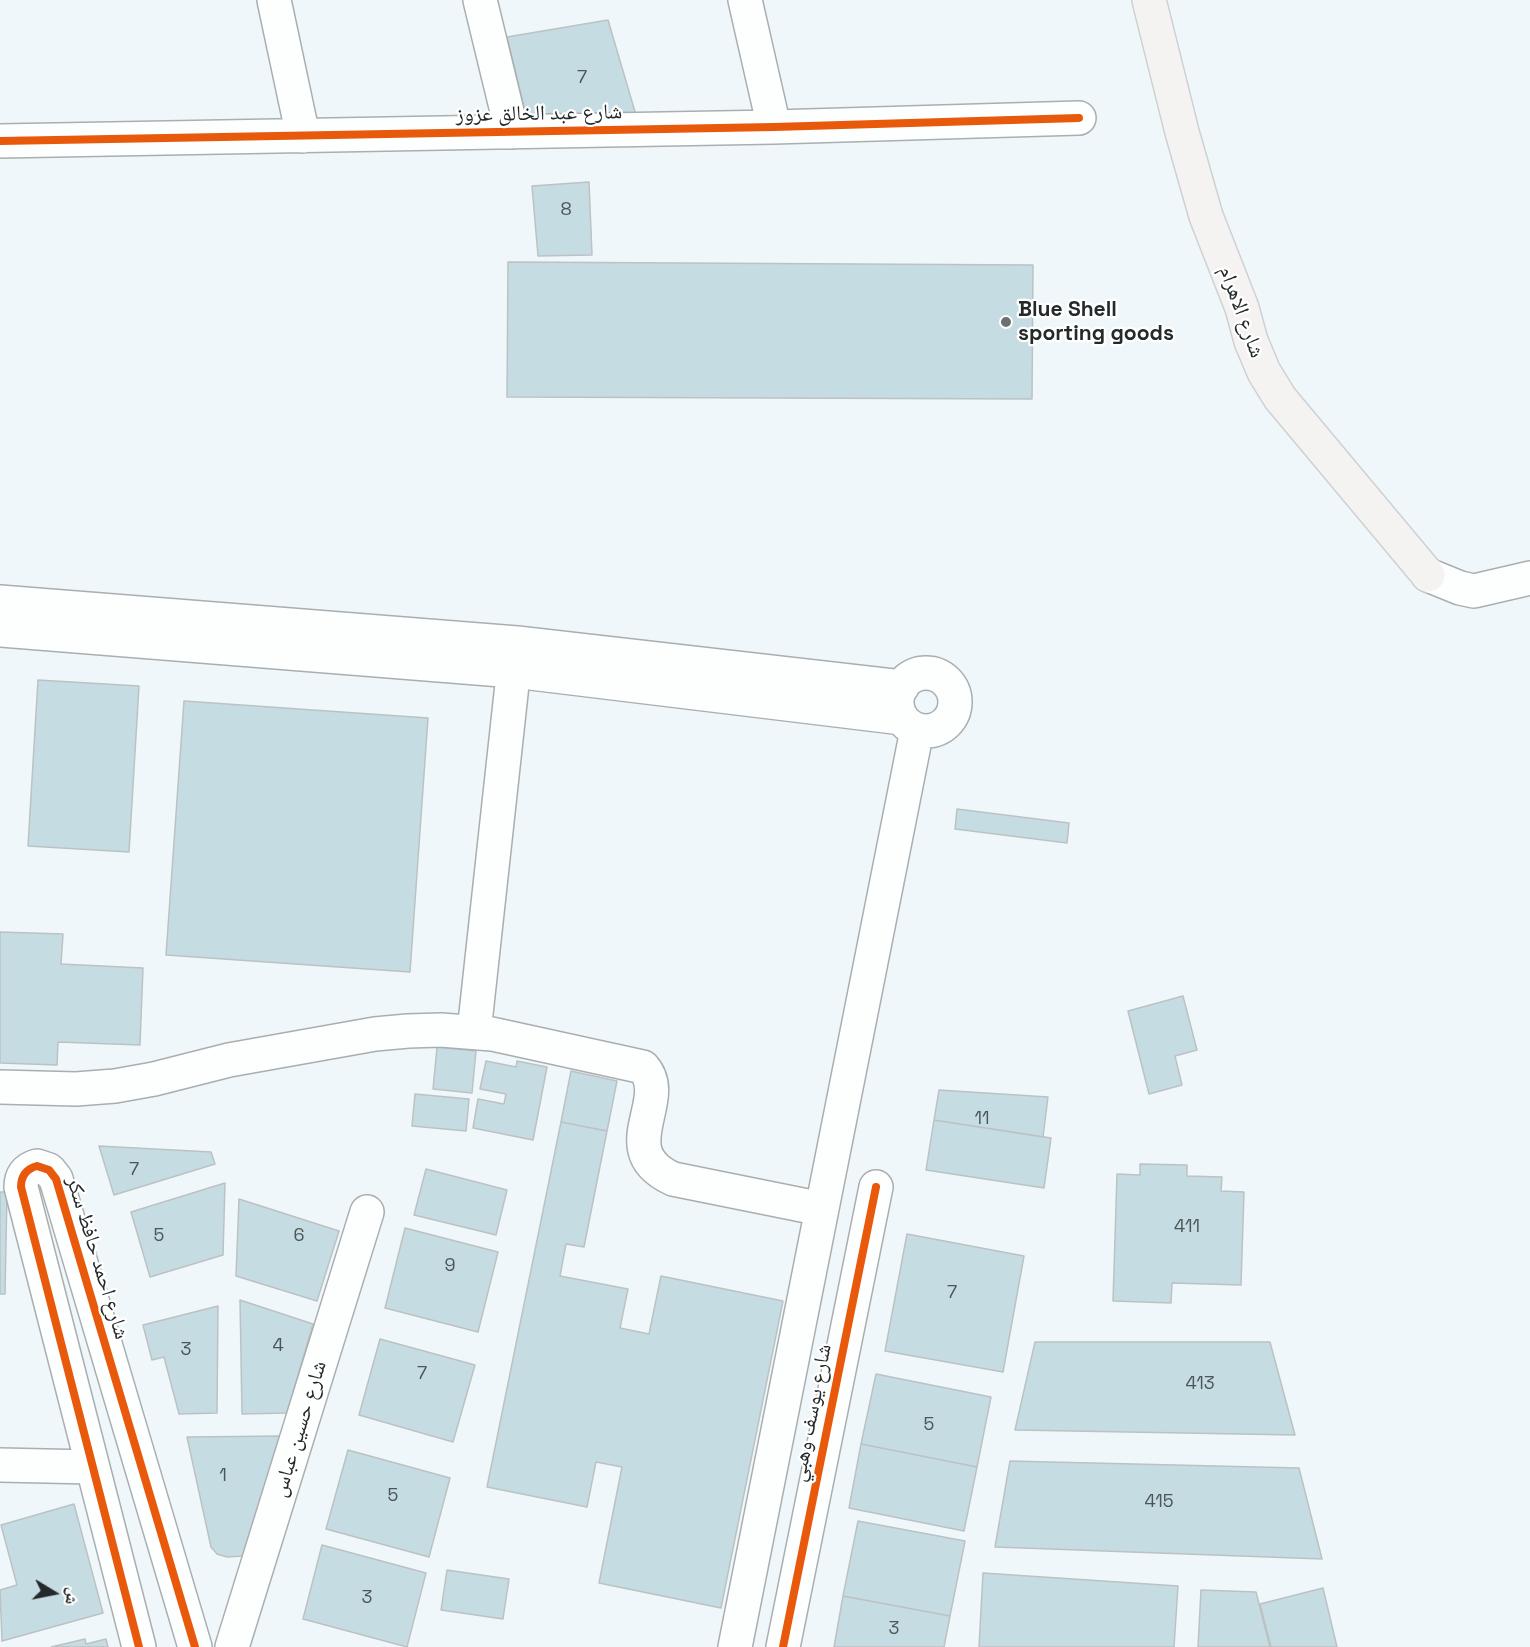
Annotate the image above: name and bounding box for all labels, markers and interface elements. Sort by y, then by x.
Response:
house number: 7 [577,67,587,89]
street label: شارع عبد الخالق عزوز [456,100,622,128]
house number: 8 [560,199,572,221]
street label: شارع الاهرام [1213,263,1269,361]
place label: Blue Shell sporting goods [1018,297,1174,347]
marker: Blue Shell sporting goods [999,315,1013,329]
house number: 11 [974,1108,990,1130]
house number: 7 [129,1159,139,1181]
street label: شارع احمد حافظ سكر [60,1174,134,1342]
house number: 411 [1174,1216,1200,1238]
house number: 5 [154,1225,164,1247]
house number: 6 [293,1225,305,1247]
house number: 9 [444,1255,456,1277]
house number: 7 [947,1282,957,1304]
house number: 4 [272,1335,284,1357]
house number: 3 [181,1339,191,1361]
street label: شارع يوسف وهبي [786,1342,838,1484]
street label: شارع حسين عباس [267,1358,333,1500]
house number: 7 [417,1363,427,1385]
house number: 413 [1185,1373,1215,1395]
house number: 5 [924,1414,934,1436]
house number: 1 [219,1465,227,1487]
house number: 5 [388,1485,398,1507]
house number: 415 [1144,1491,1174,1513]
north arrow [24,1563,84,1623]
text: ش [60,1586,84,1606]
house number: 3 [362,1587,372,1609]
house number: 3 [889,1618,899,1640]

